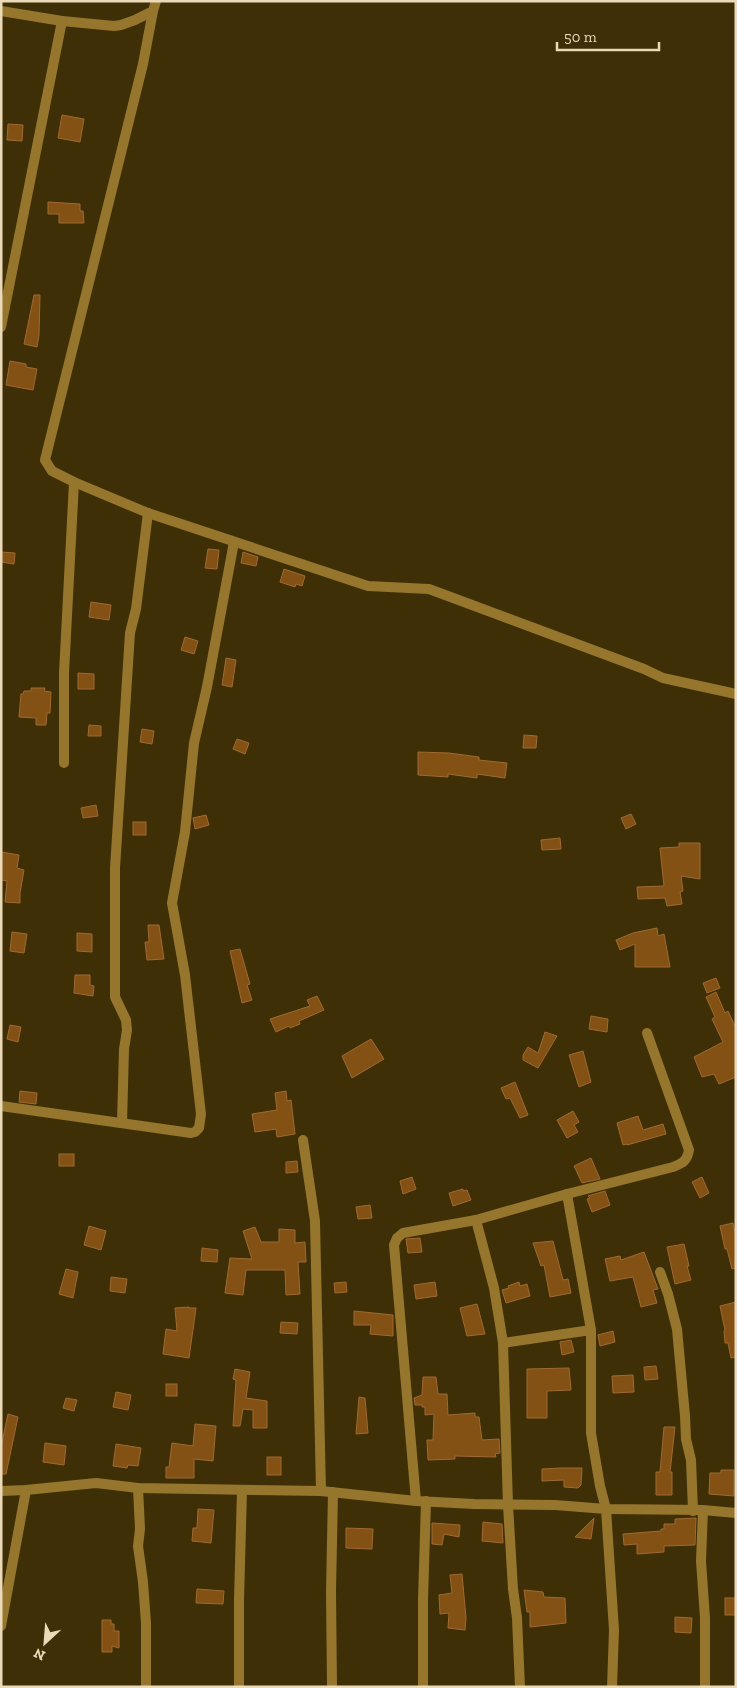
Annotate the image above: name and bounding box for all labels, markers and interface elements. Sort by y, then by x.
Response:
scale bar [557,20,660,52]
text: 50 m [564,28,597,46]
north arrow [20,1618,70,1668]
text: N [31,1644,48,1664]

